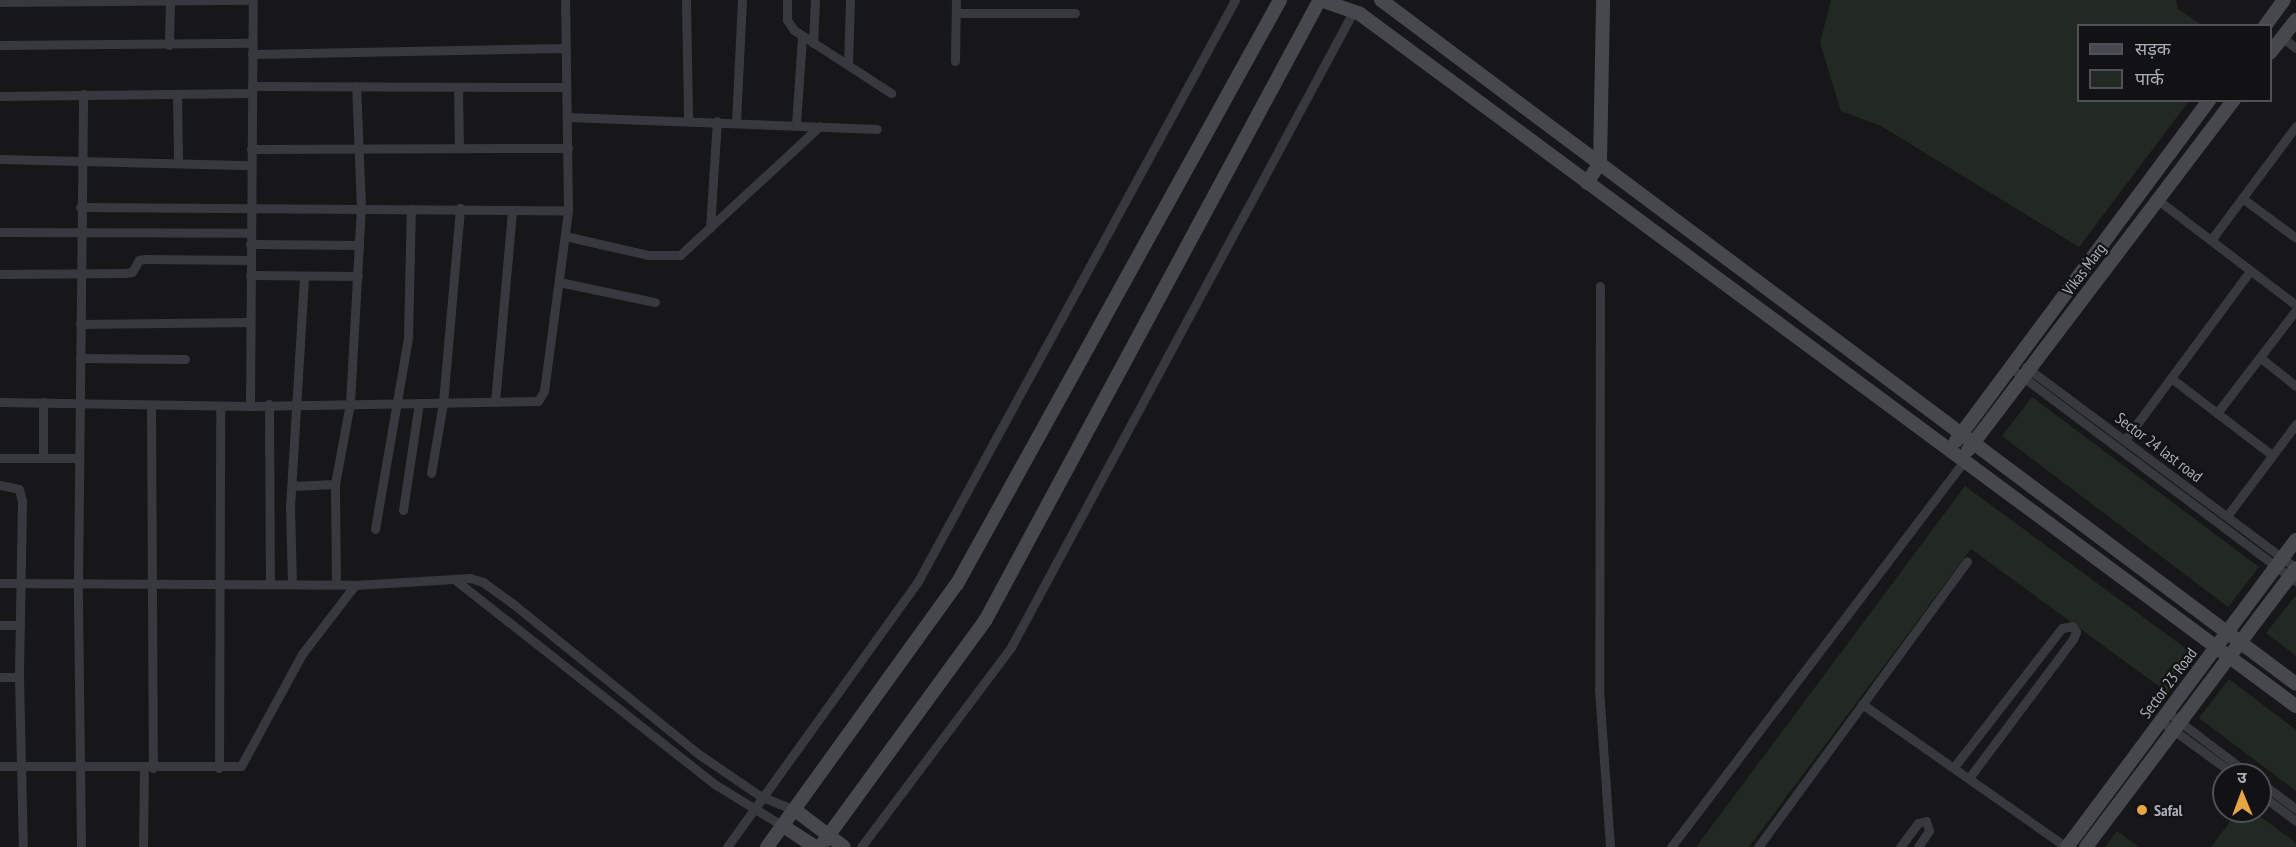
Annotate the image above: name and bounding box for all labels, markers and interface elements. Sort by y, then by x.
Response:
legend [2077,24,2272,102]
text: सड़क [2135,37,2171,60]
text: पार्क [2135,67,2164,90]
street label: Vikas Marg [2058,239,2110,299]
street label: Sector 24 last road [2112,408,2206,486]
street label: Sector 23 Road [2135,644,2201,722]
north arrow [2212,763,2272,823]
text: उ [2237,767,2247,787]
place label: Safal [2154,800,2182,820]
marker: Safal [2135,803,2149,817]

